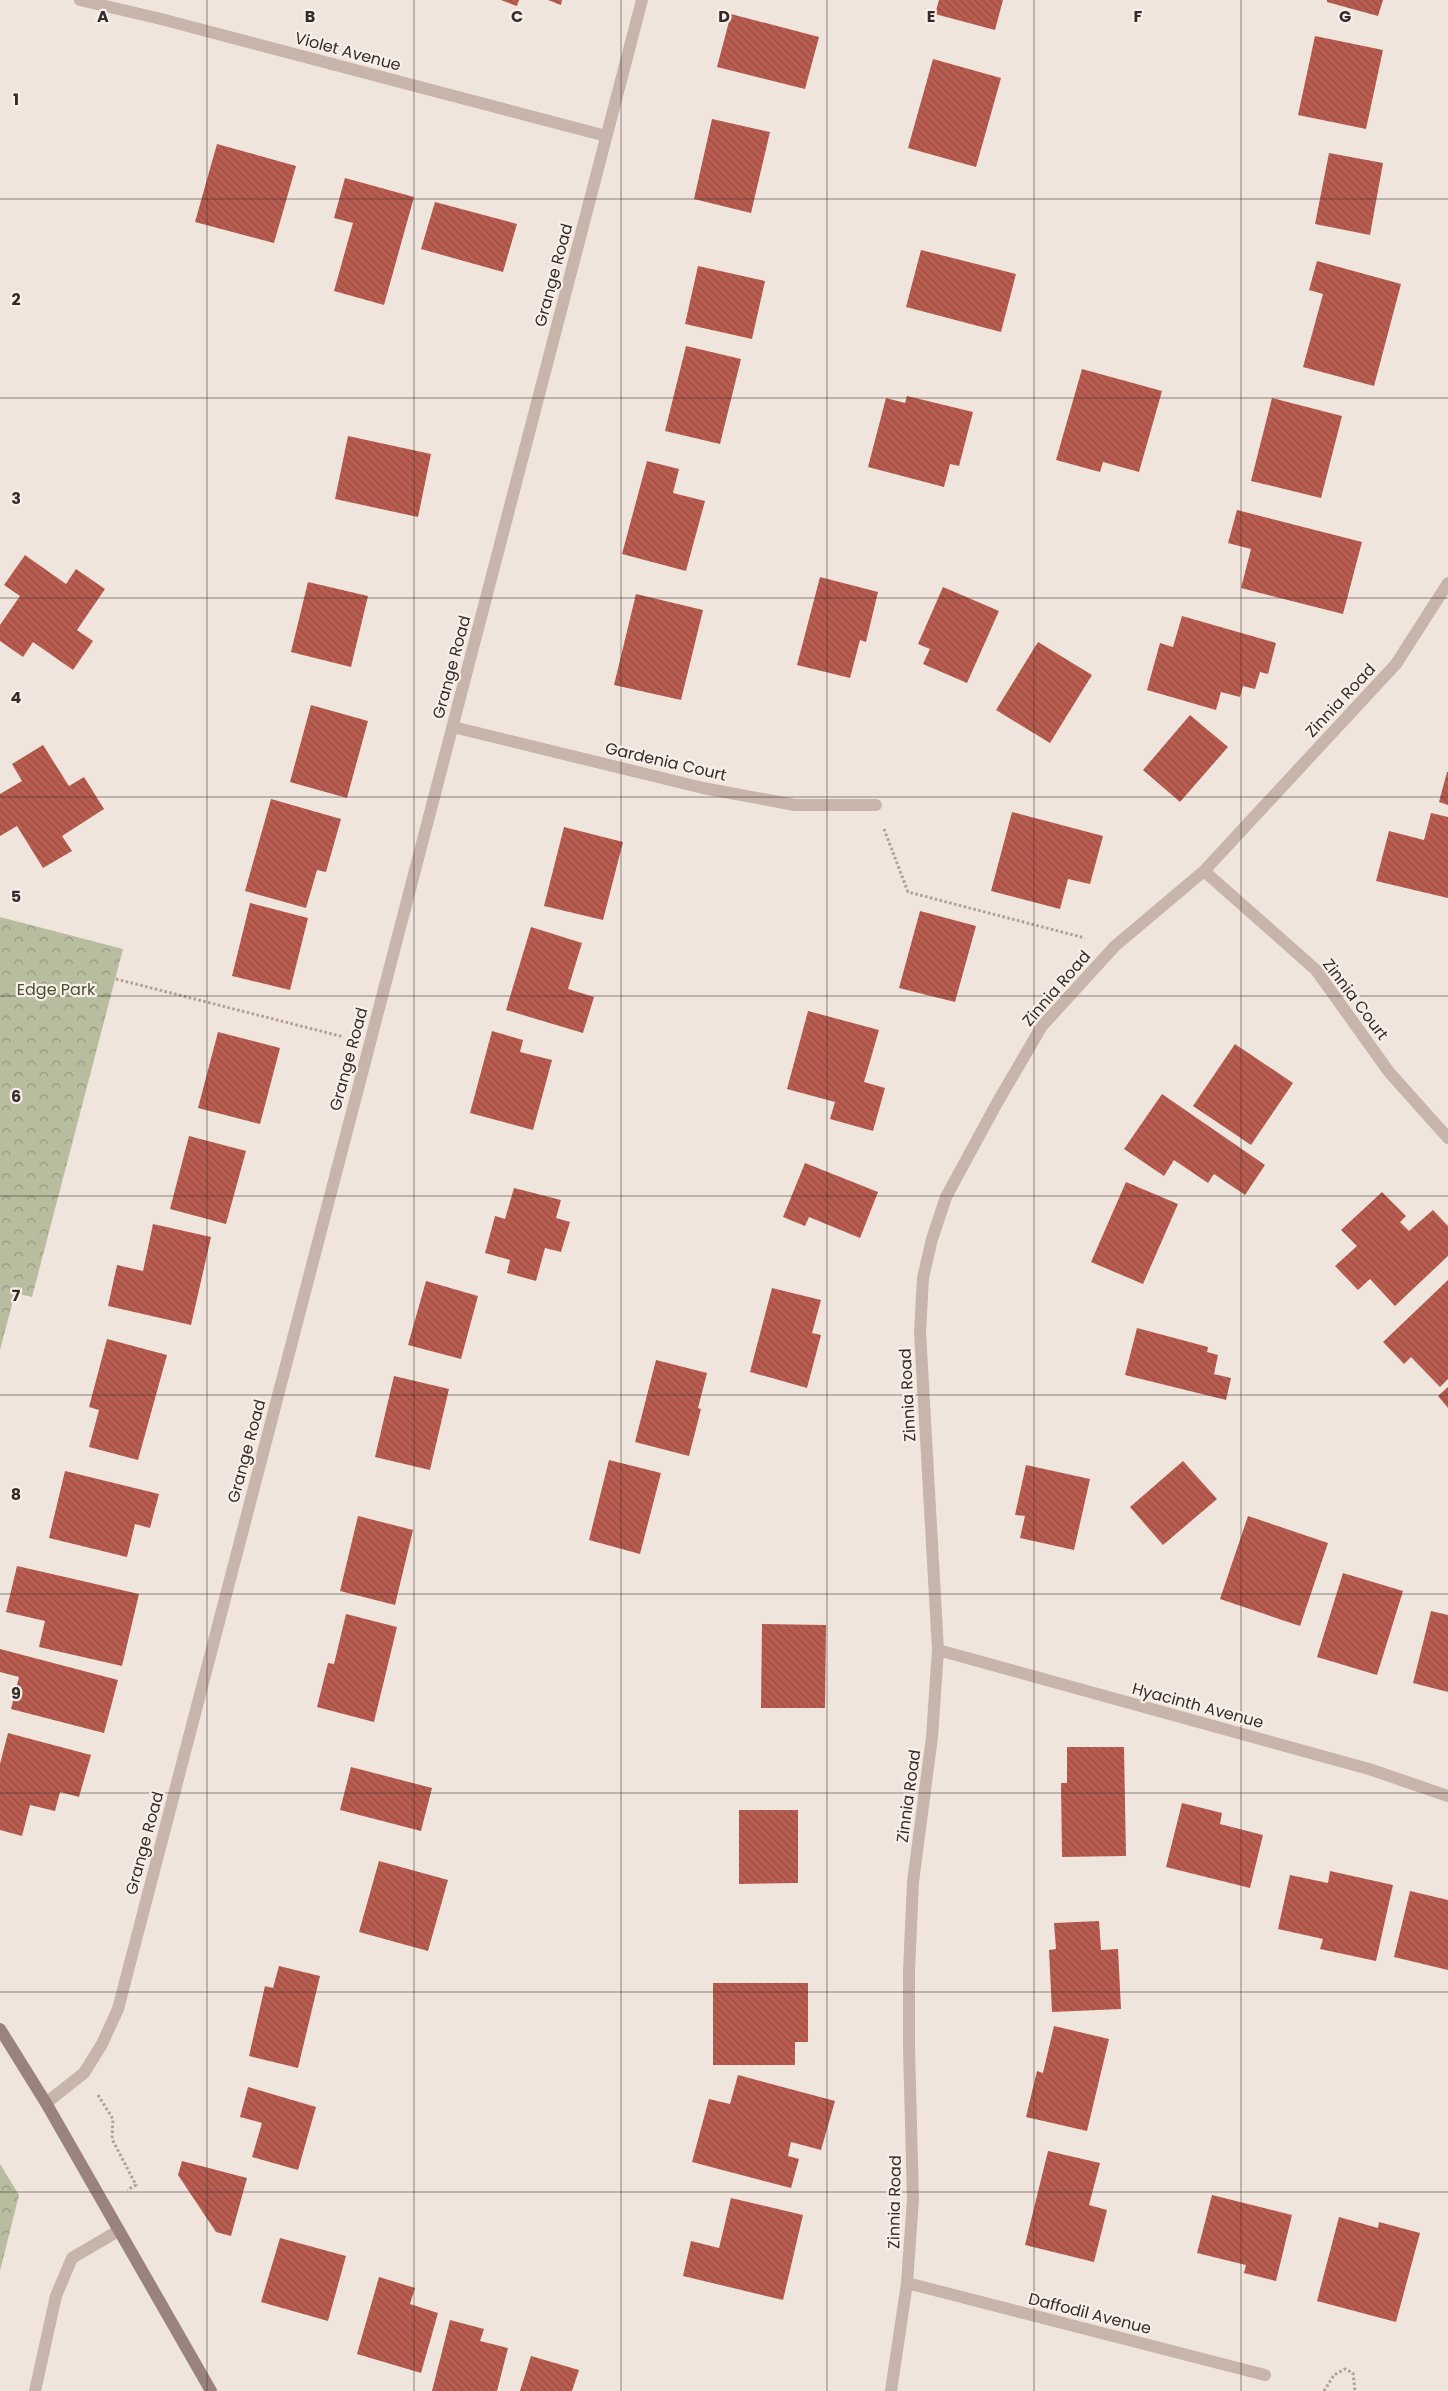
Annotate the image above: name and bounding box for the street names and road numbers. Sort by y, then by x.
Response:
street label: Violet Avenue [292,26,404,77]
street label: Grange Road [529,221,578,329]
street label: Grange Road [427,613,476,721]
street label: Zinnia Road [1300,658,1381,742]
street label: Gardenia Court [603,736,729,787]
street label: Zinnia Road [1017,945,1096,1031]
street label: Zinnia Court [1317,954,1394,1045]
street label: Grange Road [324,1005,373,1113]
street label: Zinnia Road [894,1348,921,1442]
street label: Grange Road [222,1397,271,1505]
street label: Hyacinth Avenue [1130,1677,1266,1734]
street label: Zinnia Road [891,1748,926,1844]
street label: Grange Road [120,1789,169,1897]
street label: Zinnia Road [882,2155,907,2249]
street label: Daffodil Avenue [1026,2287,1154,2340]

